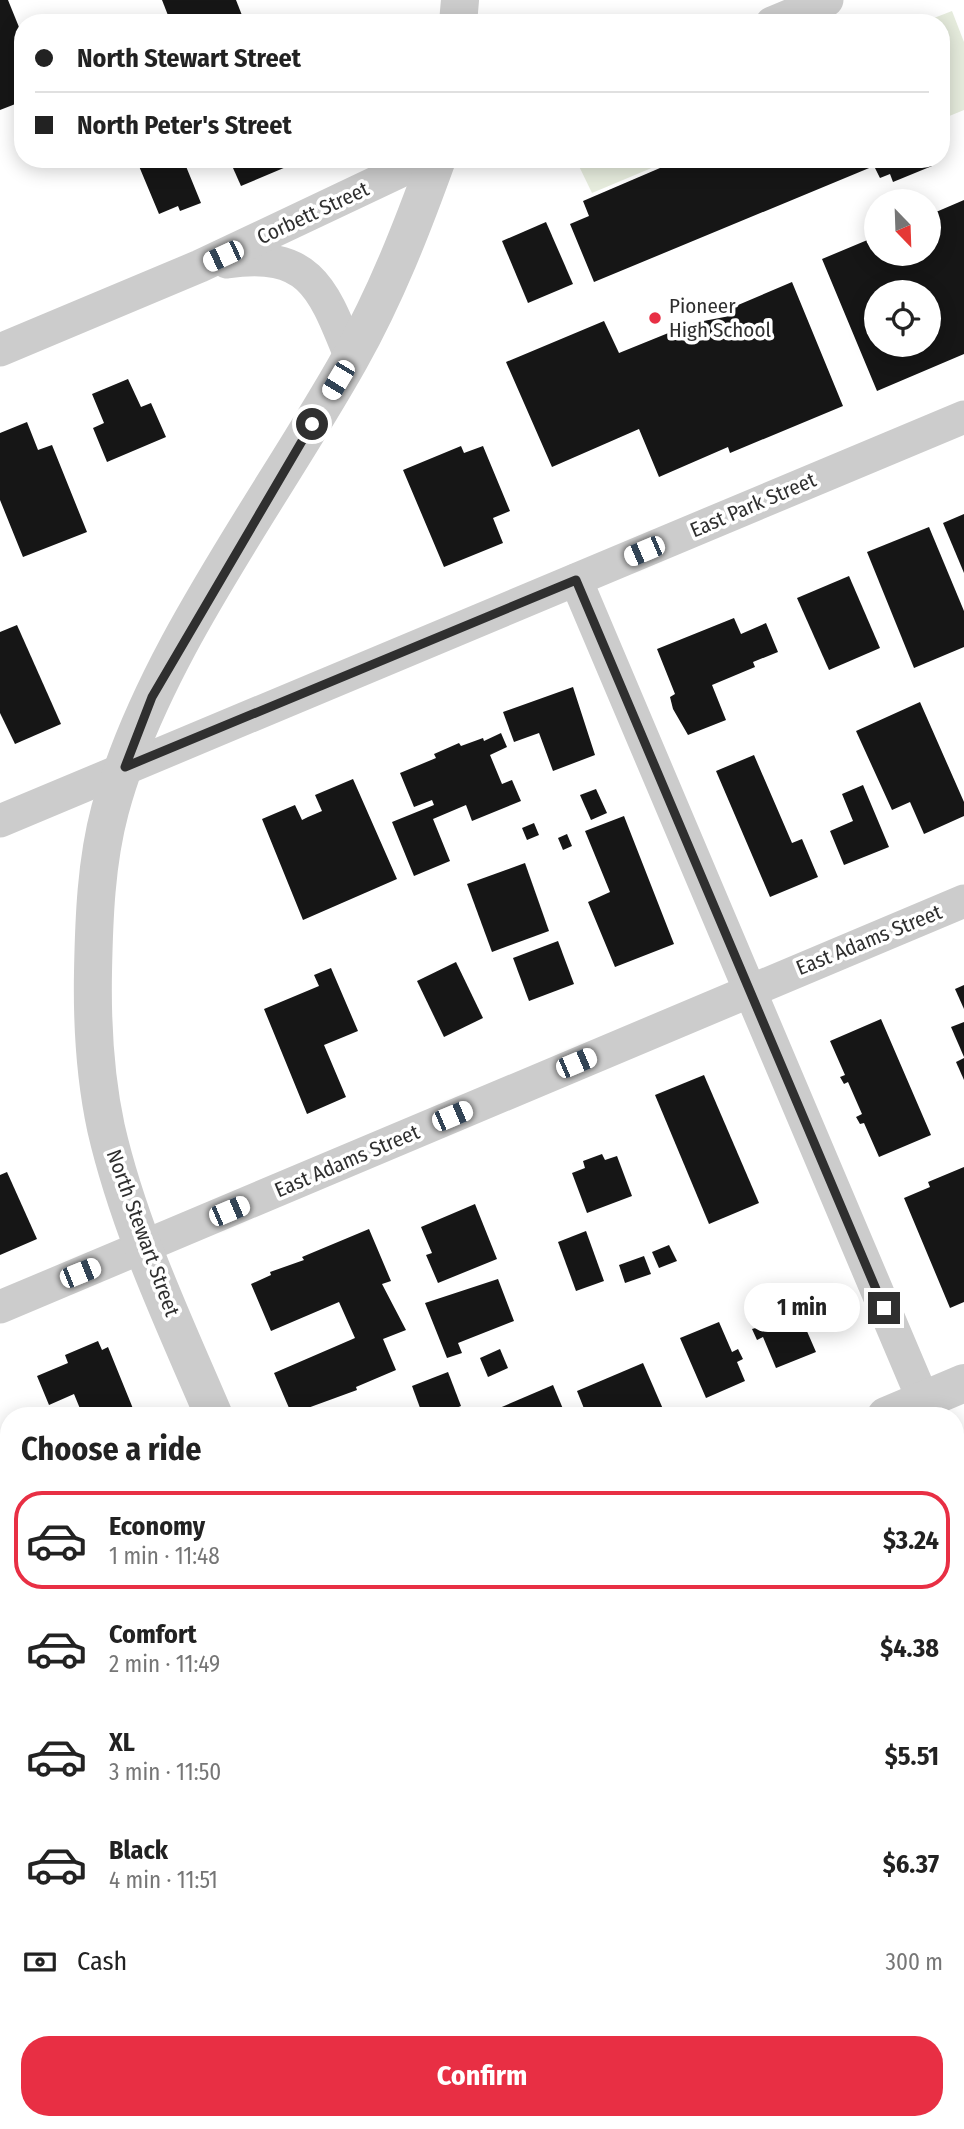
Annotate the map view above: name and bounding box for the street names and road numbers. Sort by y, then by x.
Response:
street label: Corbett Street [253,176,373,250]
street label: East Park Street [686,467,820,543]
street label: East Adams Street [792,899,946,981]
street label: East Adams Street [271,1119,423,1203]
street label: North Stewart Street [101,1146,185,1320]

